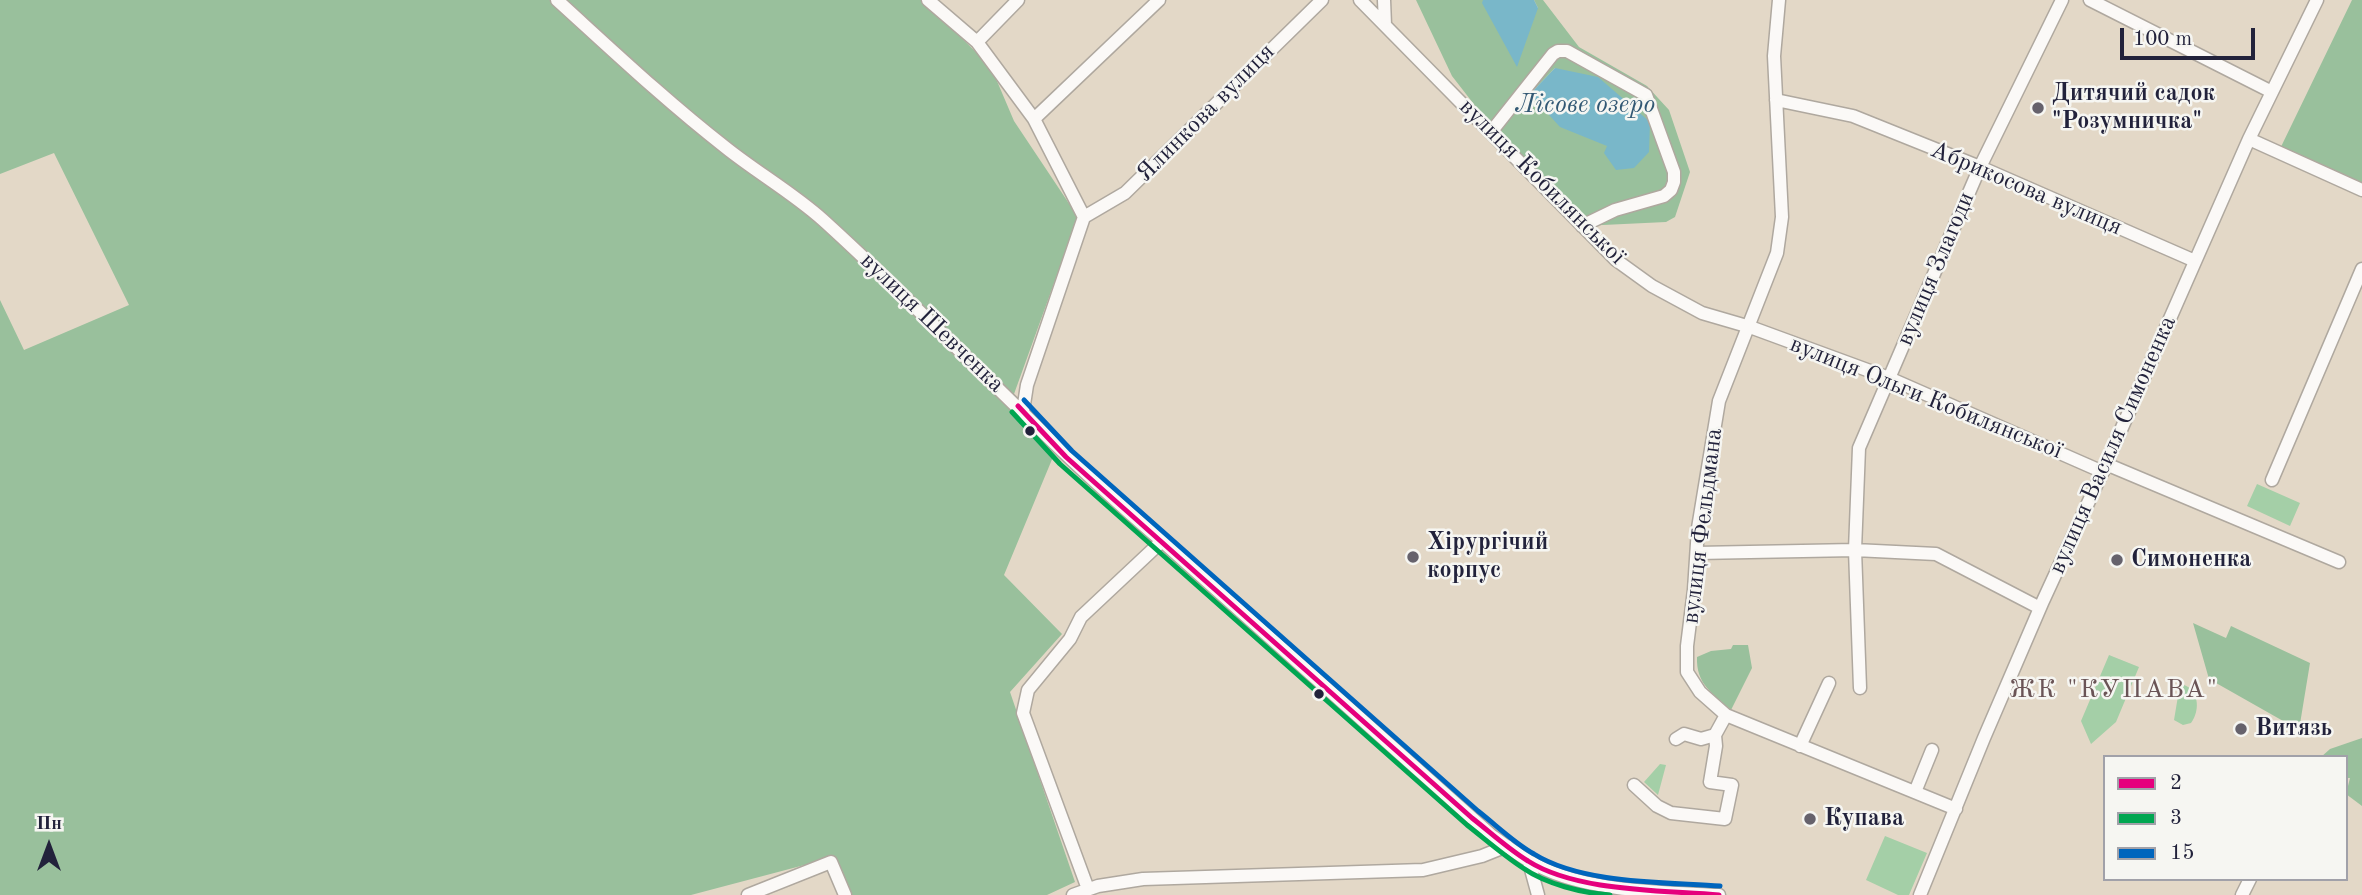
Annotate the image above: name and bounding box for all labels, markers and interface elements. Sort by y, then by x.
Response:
scale bar [2124,14,2259,58]
text: 100 m [2133,29,2192,50]
street label: Ялинкова вулиця [1131,38,1281,188]
place label: Дитячий садок "Розумничка" [2052,80,2215,136]
water label: Лісове озеро [1515,89,1655,121]
street label: вулиця Кобилянської [1453,93,1631,271]
marker: Дитячий садок "Розумничка" [2030,100,2046,116]
street label: Абрикосова вулиця [1926,136,2126,242]
street label: вулиця Злагоди [1891,188,1981,350]
street label: вулиця Шевченка [854,247,1010,399]
street label: вулиця Василя Симоненка [2043,312,2183,578]
street label: вулиця Ольги Кобилянської [1786,330,2066,466]
unlabelled marker [1023,424,1037,438]
street label: вулиця Фельдмана [1677,426,1729,626]
place label: Хірургічий корпус [1427,529,1548,585]
place label: Симоненка [2131,546,2251,574]
marker: Хірургічий корпус [1405,549,1421,565]
marker: Симоненка [2109,552,2125,568]
district label: ЖК "КУПАВА" [2010,674,2218,706]
unlabelled marker [1312,687,1326,701]
place label: Витязь [2255,715,2332,743]
marker: Витязь [2233,721,2249,737]
legend [2103,755,2348,881]
text: 2 [2170,773,2182,794]
place label: Купава [1824,805,1904,833]
text: 3 [2170,808,2182,829]
north arrow [14,811,84,881]
marker: Купава [1802,811,1818,827]
text: Пн [36,815,62,834]
text: 15 [2170,843,2194,864]

